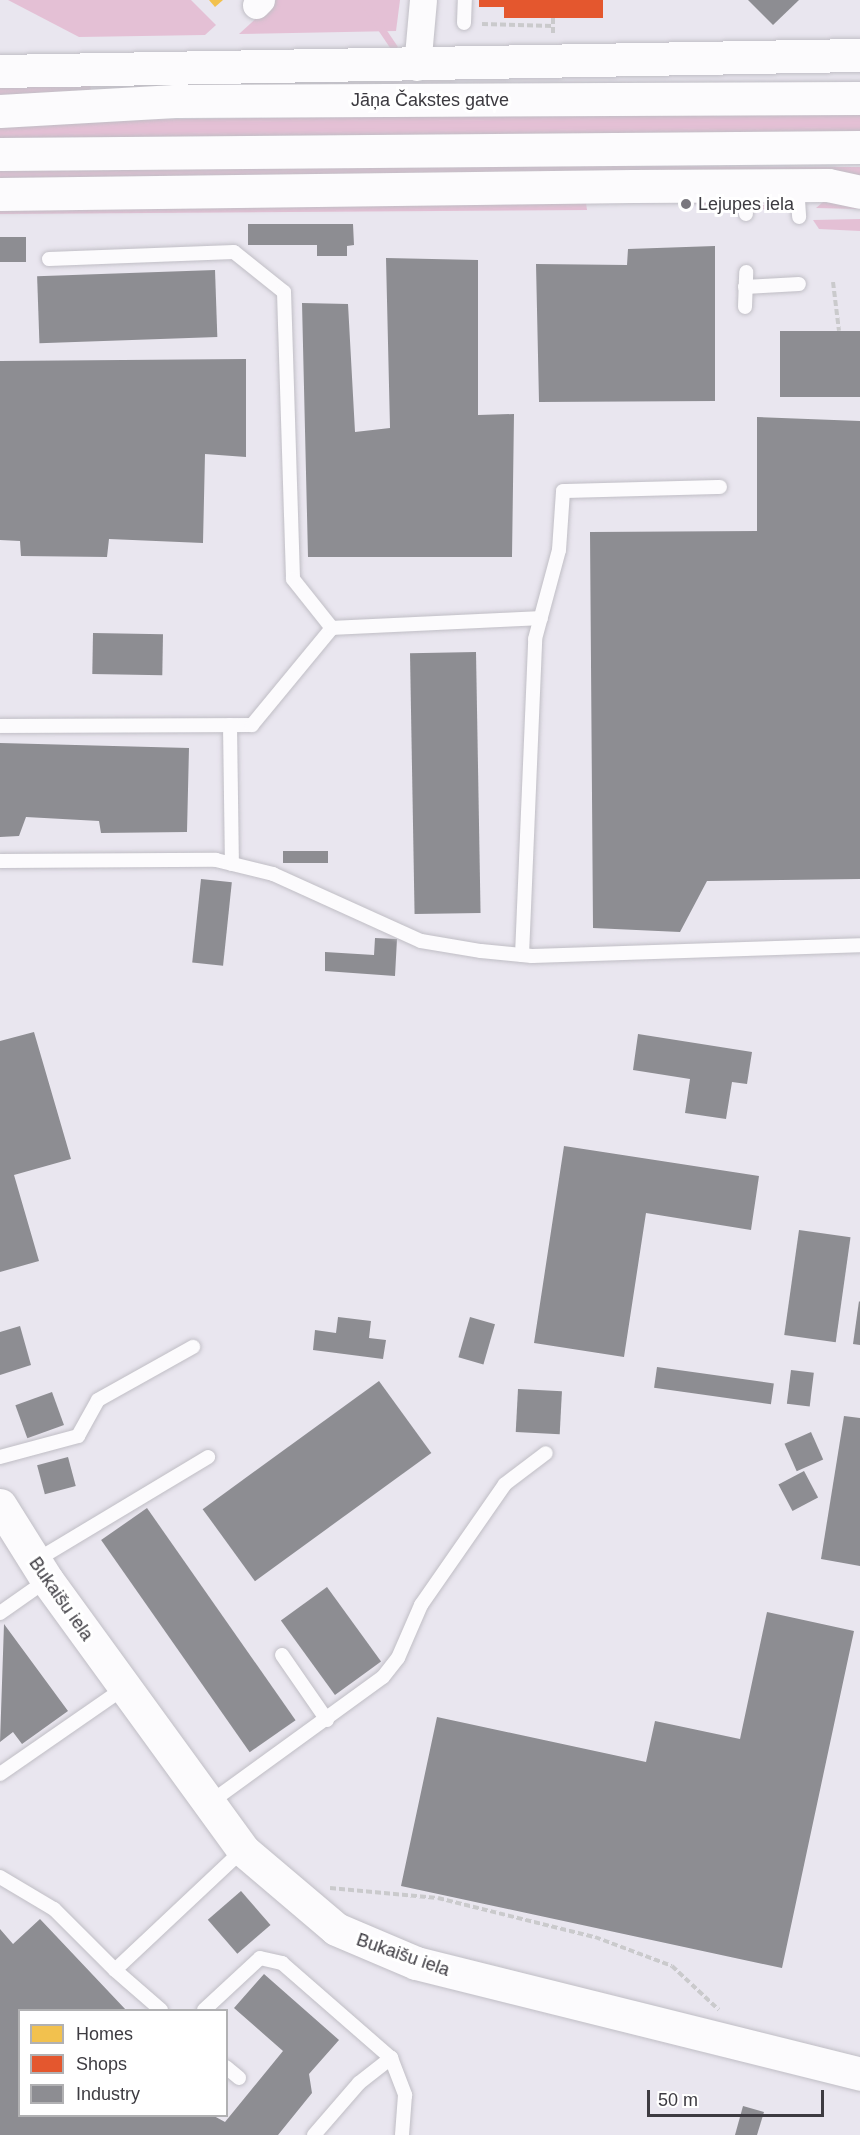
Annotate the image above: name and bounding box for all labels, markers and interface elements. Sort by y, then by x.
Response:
street label: Jāņa Čakstes gatve [351,89,509,111]
place label: Lejupes iela [698,193,794,215]
marker: Lejupes iela [679,197,693,211]
street label: Bukaišu iela [24,1553,98,1645]
street label: Bukaišu iela [354,1929,452,1981]
legend [18,2009,228,2117]
text: Homes [76,2024,133,2044]
text: Shops [76,2054,127,2074]
scale bar [650,2078,827,2116]
text: Industry [76,2084,140,2104]
text: 50 m [658,2090,698,2110]

